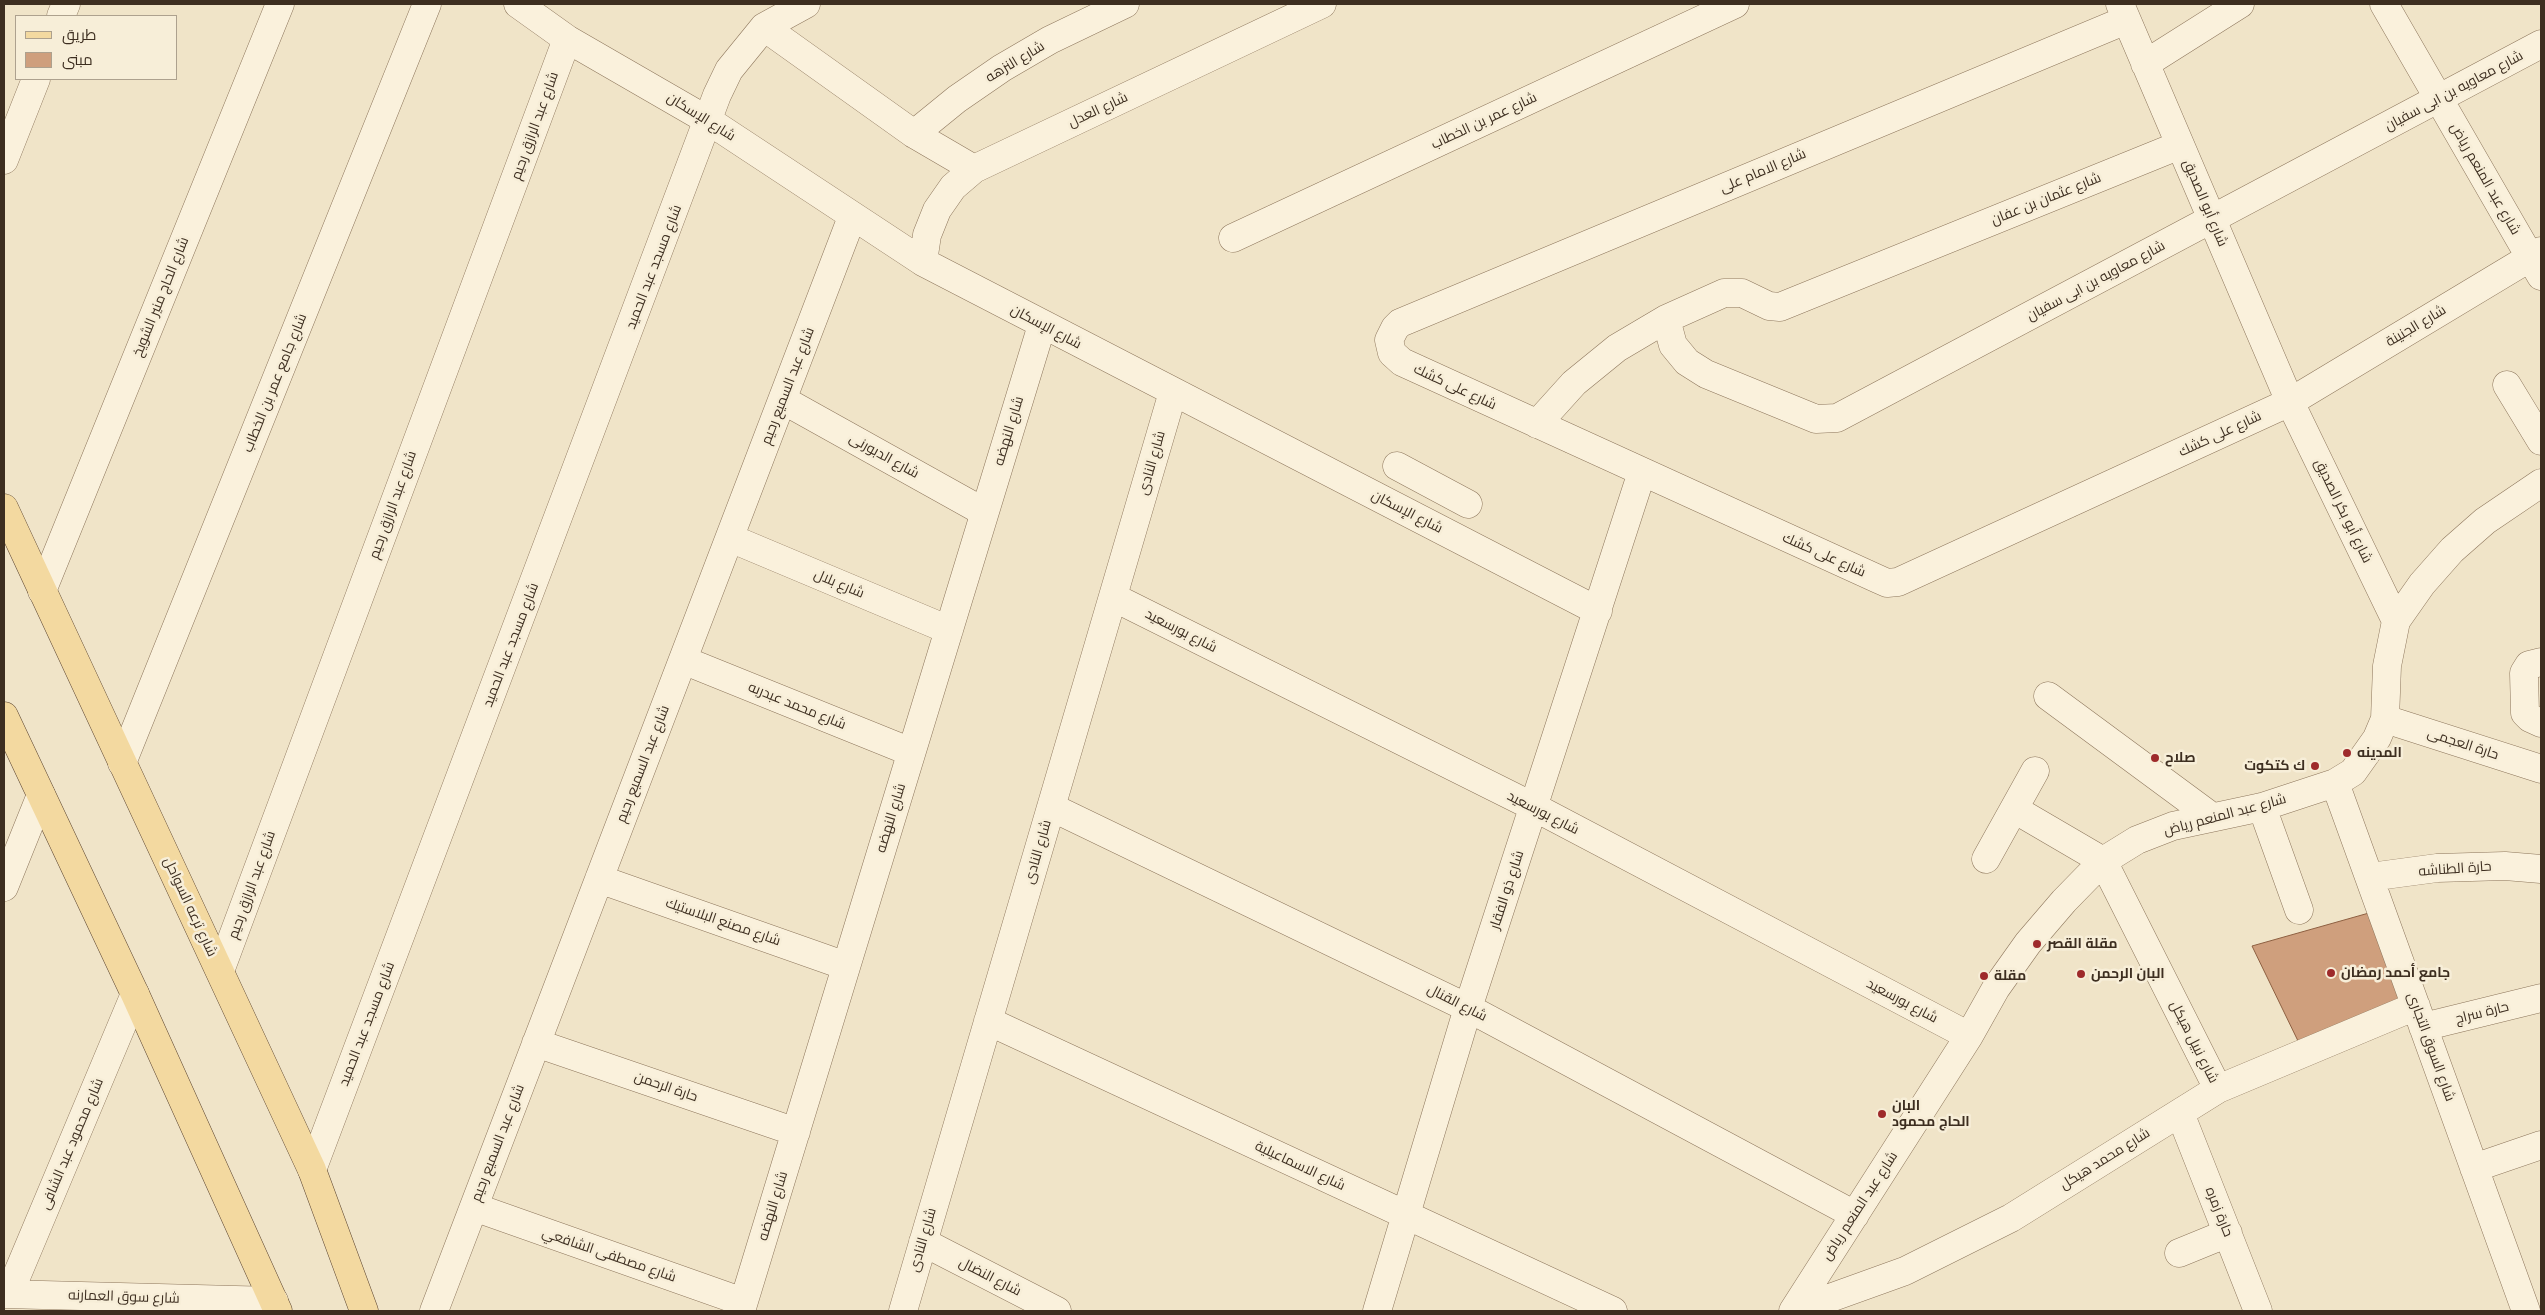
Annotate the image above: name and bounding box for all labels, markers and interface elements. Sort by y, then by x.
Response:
legend [15,15,178,80]
text: طريق [62,26,96,44]
street label: شارع النزهه [982,38,1048,86]
street label: شارع معاويه بن ابى سفيان [2382,47,2526,135]
text: مبنى [62,51,93,69]
street label: شارع عبد الرازق رحيم [508,70,562,182]
street label: شارع الإسكان [664,89,738,145]
street label: شارع العدل [1065,89,1131,131]
street label: شارع عمر بن الخطاب [1428,89,1540,153]
street label: شارع عبد المنعم رياض [2446,120,2524,238]
street label: شارع الامام على [1717,145,1809,197]
street label: شارع أبو الصديق [2179,157,2231,249]
street label: شارع عثمان بن عفان [1988,169,2104,229]
street label: شارع مسجد عبد الحميد [623,203,685,331]
street label: شارع الحاج منير الشويخ [129,235,193,359]
street label: شارع معاويه بن ابى سفيان [2024,237,2168,325]
street label: شارع الإسكان [1008,301,1084,353]
street label: شارع الجنينة [2383,302,2449,350]
street label: شارع جامع عمر بن الخطاب [239,311,311,455]
street label: شارع عبد السميع رحيم [758,325,818,447]
street label: شارع على كشك [1411,360,1499,414]
street label: شارع النهضه [990,394,1028,468]
street label: شارع على كشك [2176,407,2264,461]
street label: شارع النادى [1135,429,1169,497]
street label: شارع الدبورنى [846,430,922,482]
street label: شارع عبد الرازق رحيم [366,449,420,561]
street label: شارع أبو بكر الصديق [2311,456,2375,566]
street label: شارع الإسكان [1369,487,1445,537]
street label: شارع على كشك [1780,529,1868,581]
street label: شارع بلال [811,566,867,602]
street label: شارع مسجد عبد الحميد [480,581,542,709]
street label: شارع بورسعيد [1142,606,1220,656]
street label: شارع محمد عبدربه [746,679,848,733]
street label: شارع عبد السميع رحيم [613,703,673,825]
street label: حارة العجمى [2425,725,2501,763]
place label: المدينه [2357,745,2402,761]
marker: المدينه [2341,747,2353,759]
place label: صلاح [2165,750,2196,766]
marker: صلاح [2149,752,2161,764]
place label: ك كتكوت [2244,758,2305,774]
marker: ك كتكوت [2309,760,2321,772]
street label: شارع النهضه [872,781,910,855]
street label: شارع بورسعيد [1504,788,1582,838]
street label: شارع عبد المنعم رياض [2162,791,2288,839]
street label: شارع النادى [1021,818,1055,886]
street label: شارع عبد الرازق رحيم [225,829,279,941]
street label: شارع ذو الفقار [1486,848,1528,932]
street label: شارع ترعه السواحل [160,855,220,959]
street label: حارة الطناشه [2418,858,2492,880]
street label: شارع مصنع البلاستيك [663,894,783,950]
place label: مقلة القصر [2047,936,2118,952]
marker: مقلة القصر [2031,938,2043,950]
street label: شارع مسجد عبد الحميد [336,960,398,1088]
place label: جامع أحمد رمضان [2341,965,2450,981]
place label: البان الرحمن [2091,966,2165,982]
marker: جامع أحمد رمضان [2325,967,2337,979]
place label: مقلة [1994,968,2026,984]
marker: البان الرحمن [2075,968,2087,980]
marker: مقلة [1978,970,1990,982]
street label: شارع بورسعيد [1864,975,1940,1027]
street label: شارع القنال [1424,981,1490,1025]
street label: شارع السوق التجارى [2404,990,2458,1104]
street label: شارع نبيل هيكل [2166,998,2222,1086]
street label: حارة سراج [2453,998,2511,1028]
street label: حارة الرحمن [632,1068,700,1106]
street label: شارع محمود عبد الشافى [37,1076,107,1212]
street label: شارع عبد السميع رحيم [468,1082,528,1204]
place label: البان الحاج محمود [1892,1098,1970,1130]
marker: البان الحاج محمود [1876,1108,1888,1120]
street label: شارع محمد هيكل [2057,1125,2153,1193]
street label: شارع الاسماعيلية [1252,1138,1348,1194]
street label: شارع عبد المنعم رياض [1819,1148,1901,1264]
street label: شارع النهضه [754,1169,792,1243]
street label: حارة زمره [2201,1185,2237,1239]
street label: شارع النادى [906,1206,940,1274]
street label: شارع مصطفى الشافعي [540,1224,678,1286]
street label: شارع النضال [956,1254,1024,1300]
street label: شارع سوق العمارنه [68,1287,180,1307]

